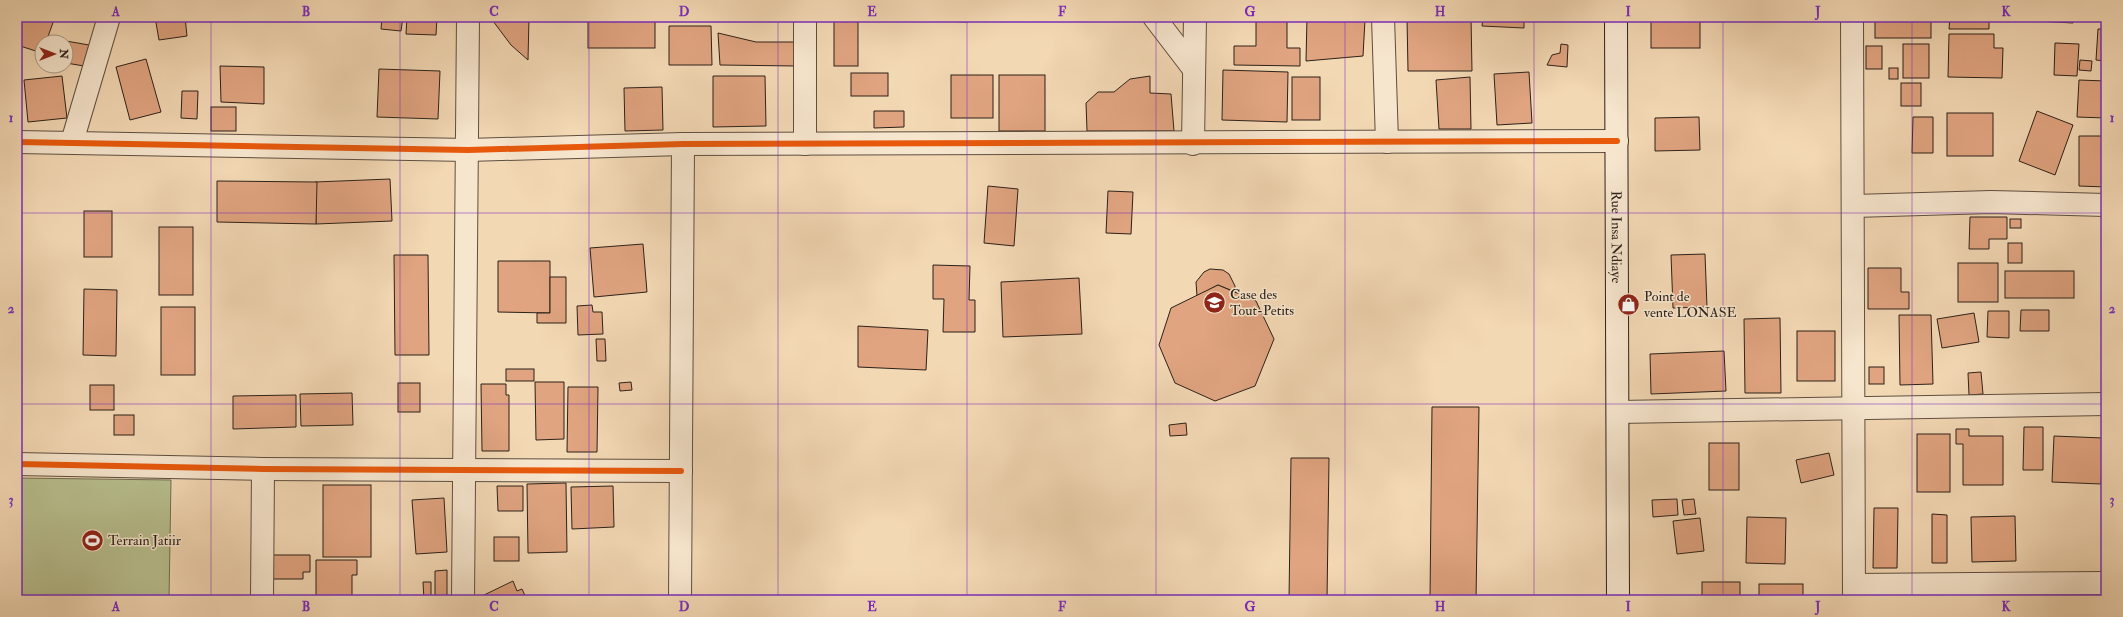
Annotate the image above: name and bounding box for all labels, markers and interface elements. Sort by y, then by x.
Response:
text: A [111,4,121,20]
text: B [302,4,310,20]
text: C [489,4,499,20]
text: D [679,4,690,20]
text: E [867,4,877,20]
text: F [1058,4,1067,20]
text: G [1245,4,1256,20]
text: H [1435,4,1446,20]
text: I [1625,4,1631,20]
text: J [1814,4,1821,21]
text: K [2001,4,2011,20]
north arrow [34,34,74,74]
text: N [57,48,70,60]
text: 1 [9,110,14,126]
text: 1 [2110,110,2115,126]
street label: Rue Insa Ndiaye [1607,191,1625,284]
place label: Case des Tout-Petits [1230,286,1294,319]
place label: Point de vente LONASE [1643,288,1737,321]
school or university icon: Case des Tout-Petits [1201,289,1227,315]
shop icon: Point de vente LONASE [1616,291,1642,317]
text: 2 [8,301,15,317]
text: 2 [2109,301,2116,317]
text: 3 [9,492,14,508]
text: 3 [2110,492,2115,508]
sports icon: Terrain Jatiir [80,527,106,553]
place label: Terrain Jatiir [108,532,182,549]
text: A [111,599,121,615]
text: B [302,599,310,615]
text: C [489,599,499,615]
text: D [679,599,690,615]
text: E [867,599,877,615]
text: F [1058,599,1067,615]
text: G [1245,599,1256,615]
text: H [1435,599,1446,615]
text: I [1625,599,1631,615]
text: J [1814,599,1821,616]
text: K [2001,599,2011,615]

